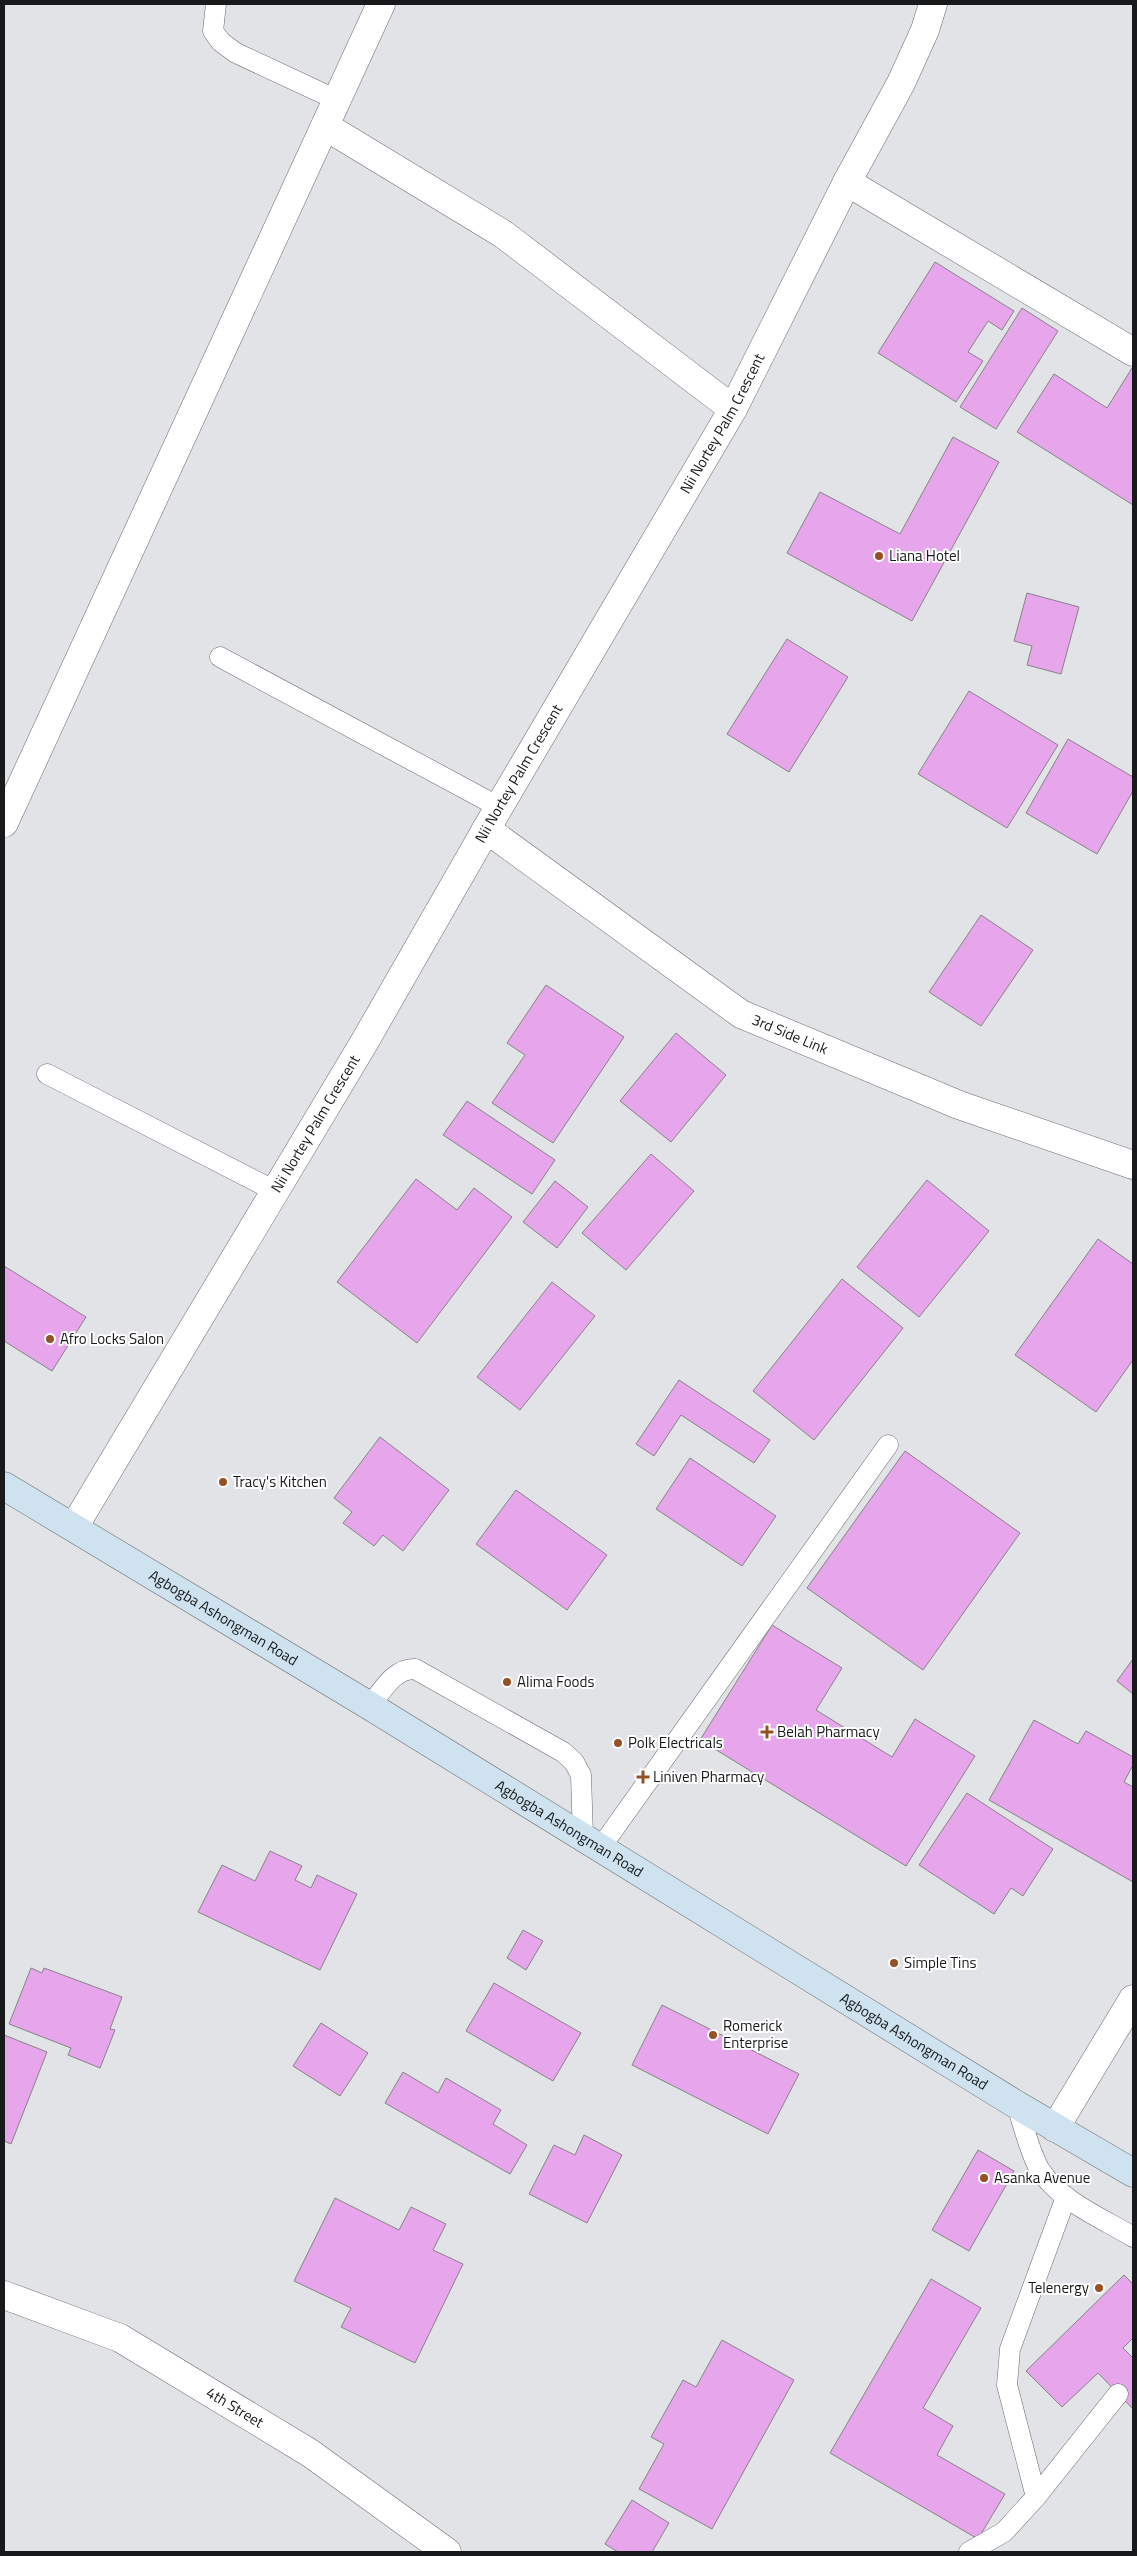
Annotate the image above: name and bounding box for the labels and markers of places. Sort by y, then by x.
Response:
place label: Liana Hotel [889,544,960,567]
marker: Liana Hotel [873,550,885,562]
place label: Afro Locks Salon [60,1327,164,1350]
marker: Afro Locks Salon [44,1333,56,1345]
place label: Tracy's Kitchen [233,1470,327,1493]
marker: Tracy's Kitchen [217,1476,229,1488]
place label: Alima Foods [517,1670,594,1693]
marker: Alima Foods [501,1676,513,1688]
place label: Belah Pharmacy [777,1720,880,1743]
marker: Belah Pharmacy [761,1726,773,1738]
place label: Polk Electricals [628,1731,723,1754]
marker: Polk Electricals [612,1737,624,1749]
place label: Liniven Pharmacy [653,1765,764,1788]
marker: Liniven Pharmacy [637,1771,649,1783]
place label: Simple Tins [904,1951,976,1974]
marker: Simple Tins [888,1957,900,1969]
place label: Romerick Enterprise [723,2014,788,2054]
marker: Romerick Enterprise [707,2029,719,2041]
place label: Asanka Avenue [994,2166,1090,2189]
marker: Asanka Avenue [978,2172,990,2184]
place label: Telenergy [1028,2276,1089,2299]
marker: Telenergy [1093,2282,1105,2294]

